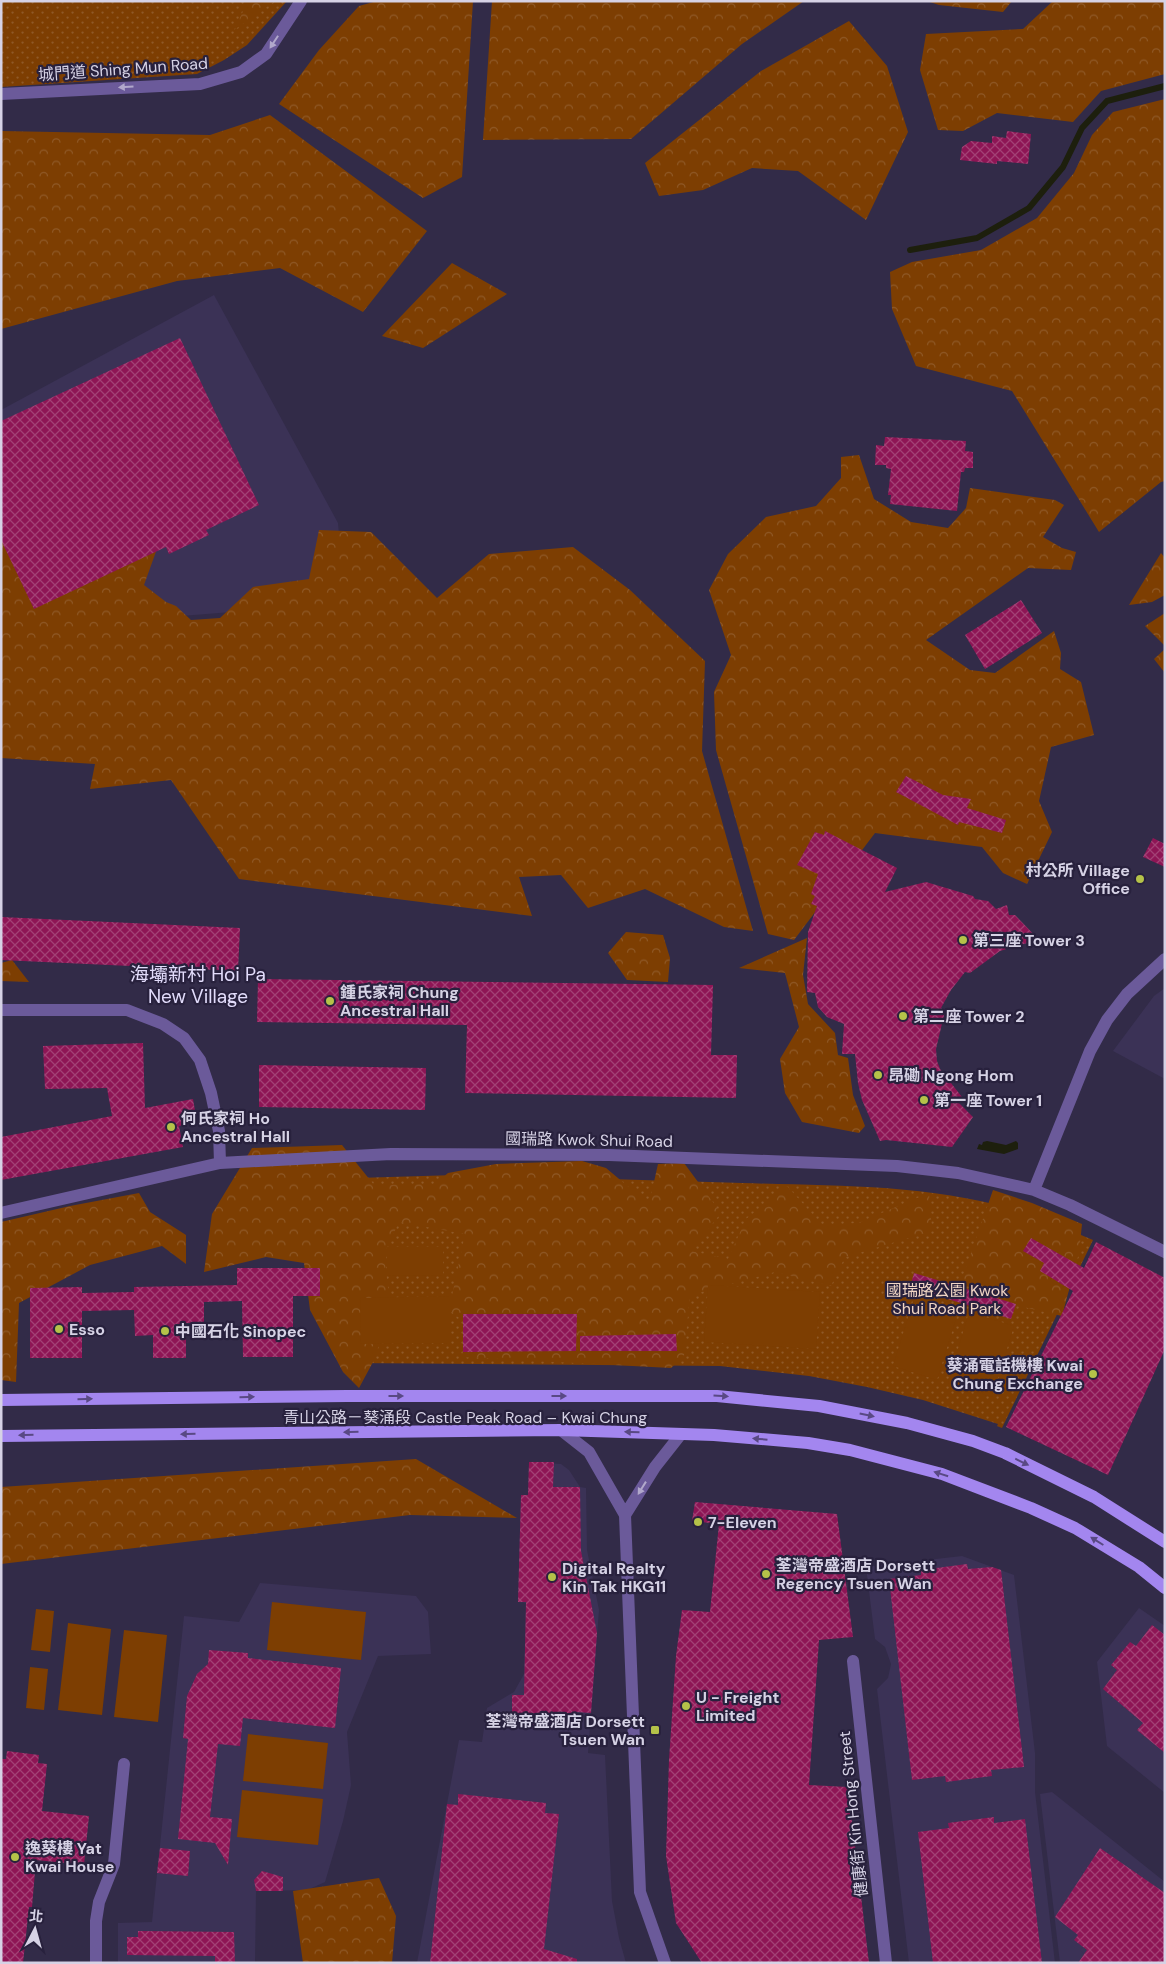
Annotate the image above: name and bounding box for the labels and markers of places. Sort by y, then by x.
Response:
place label: 村公所 Village Office [1026,860,1130,899]
marker: 村公所 Village Office [1134,873,1146,885]
place label: 第三座 Tower 3 [973,930,1085,951]
marker: 第三座 Tower 3 [957,934,969,946]
place label: 鍾氏家祠 Chung Ancestral Hall [340,982,459,1021]
marker: 鍾氏家祠 Chung Ancestral Hall [324,995,336,1007]
place label: 第二座 Tower 2 [913,1006,1024,1027]
marker: 第二座 Tower 2 [897,1010,909,1022]
place label: 昂磡 Ngong Hom [888,1065,1014,1086]
marker: 昂磡 Ngong Hom [872,1069,884,1081]
place label: 第一座 Tower 1 [934,1090,1042,1111]
marker: 第一座 Tower 1 [918,1094,930,1106]
place label: 何氏家祠 Ho Ancestral Hall [181,1108,290,1147]
marker: 何氏家祠 Ho Ancestral Hall [165,1121,177,1133]
place label: Esso [69,1319,105,1340]
place label: 中國石化 Sinopec [175,1321,306,1342]
marker: Esso [53,1323,65,1335]
marker: 中國石化 Sinopec [159,1325,171,1337]
place label: 葵涌電話機樓 Kwai Chung Exchange [947,1355,1083,1394]
marker: 葵涌電話機樓 Kwai Chung Exchange [1087,1368,1099,1380]
place label: 7-Eleven [708,1512,777,1533]
marker: 7-Eleven [692,1516,704,1528]
place label: 荃灣帝盛酒店 Dorsett Regency Tsuen Wan [776,1555,935,1594]
place label: Digital Realty Kin Tak HKG11 [562,1558,666,1597]
marker: 荃灣帝盛酒店 Dorsett Regency Tsuen Wan [760,1568,772,1580]
marker: Digital Realty Kin Tak HKG11 [546,1571,558,1583]
place label: U - Freight Limited [696,1687,779,1726]
marker: U - Freight Limited [680,1700,692,1712]
place label: 荃灣帝盛酒店 Dorsett Tsuen Wan [486,1711,645,1750]
marker: 荃灣帝盛酒店 Dorsett Tsuen Wan [649,1724,661,1736]
place label: 逸葵樓 Yat Kwai House [25,1838,114,1877]
marker: 逸葵樓 Yat Kwai House [9,1851,21,1863]

